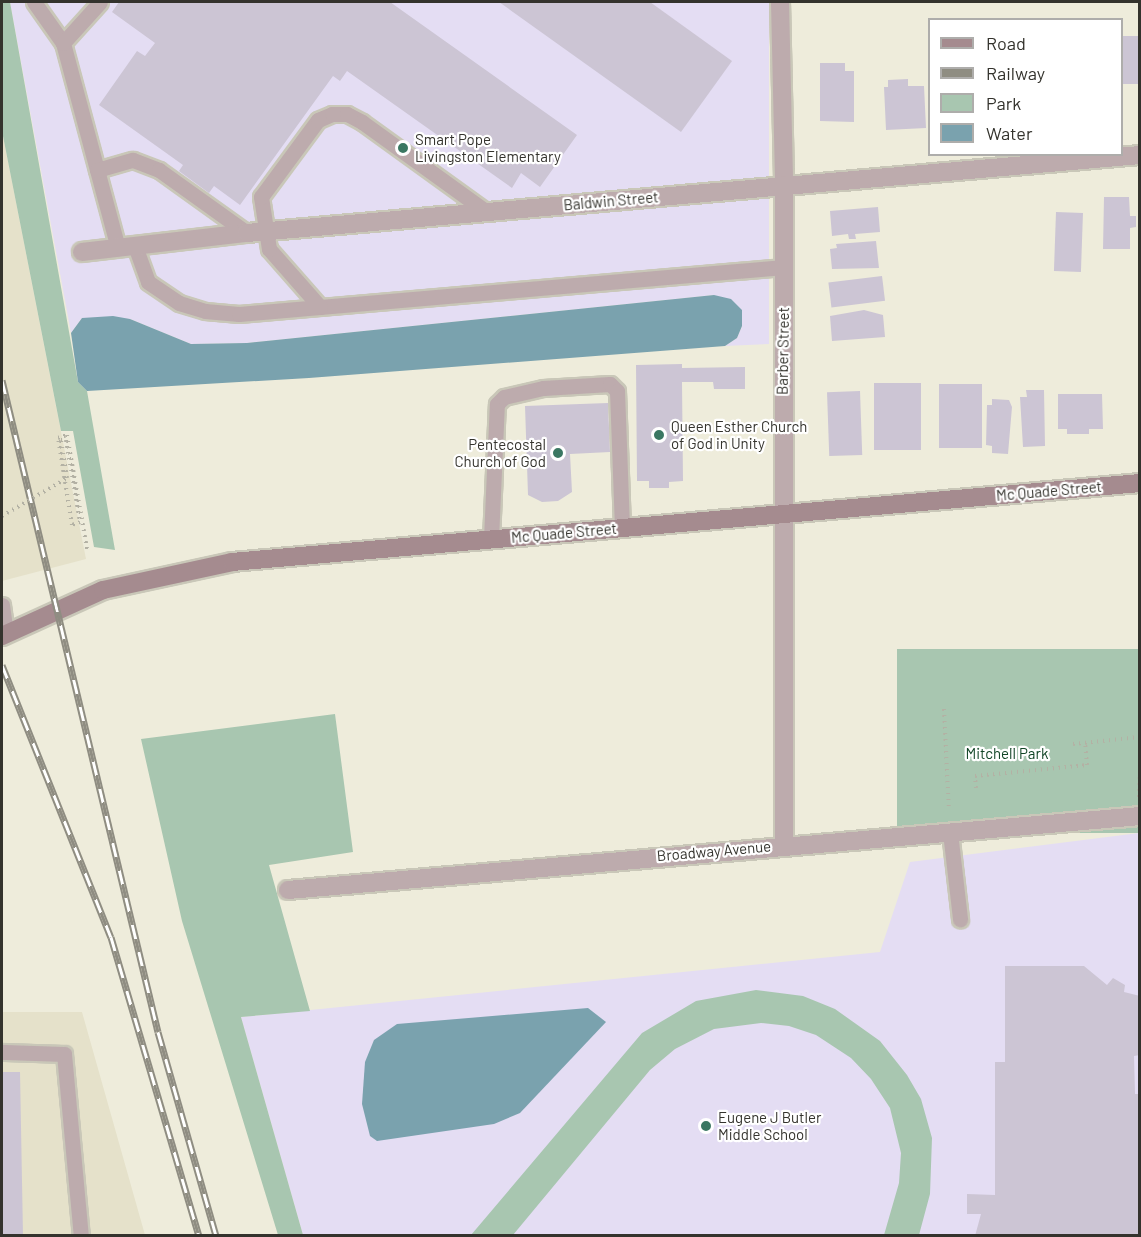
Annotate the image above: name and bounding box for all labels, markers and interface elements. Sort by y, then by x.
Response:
legend [928,18,1123,156]
text: Road [986,32,1026,54]
text: Railway [986,62,1045,84]
text: Park [986,92,1021,114]
text: Water [986,122,1033,144]
place label: Smart Pope Livingston Elementary [415,130,561,165]
marker: Smart Pope Livingston Elementary [396,141,410,155]
street label: Baldwin Street [563,188,659,214]
street label: Barber Street [773,307,793,395]
place label: Queen Esther Church of God in Unity [671,417,807,452]
marker: Queen Esther Church of God in Unity [652,428,666,442]
place label: Pentecostal Church of God [455,435,546,470]
marker: Pentecostal Church of God [551,446,565,460]
street label: Mc Quade Street [995,477,1103,505]
street label: Mc Quade Street [510,519,618,547]
park label: Mitchell Park [966,745,1048,763]
street label: Broadway Avenue [656,837,772,865]
place label: Eugene J Butler Middle School [718,1108,821,1143]
marker: Eugene J Butler Middle School [699,1119,713,1133]

